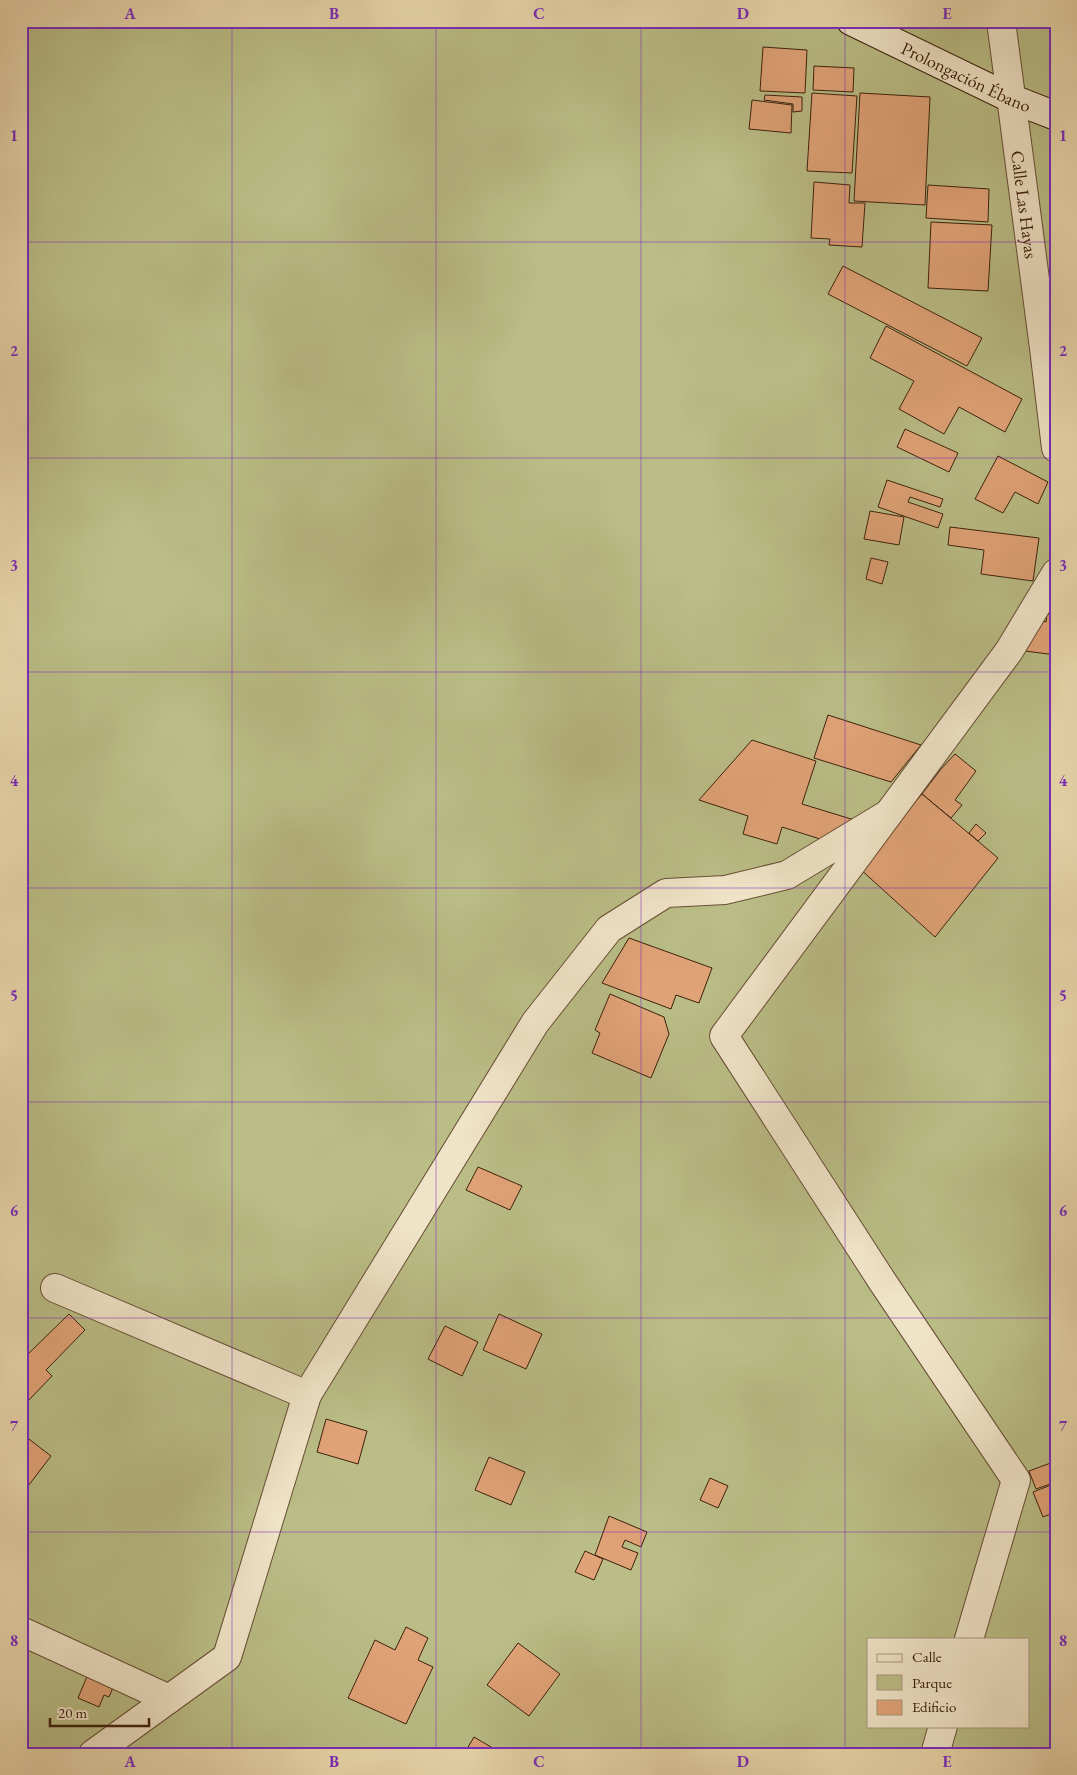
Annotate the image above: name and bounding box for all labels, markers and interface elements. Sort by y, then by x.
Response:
text: A [123,3,136,24]
text: B [329,3,339,24]
text: C [533,3,545,24]
text: D [737,3,749,24]
text: E [942,3,952,24]
street label: Prolongación Ébano [898,36,1035,117]
text: 1 [10,125,18,146]
text: 1 [1059,125,1067,146]
street label: Calle Las Hayas [1007,149,1044,260]
text: 2 [10,340,19,361]
text: 2 [1059,340,1068,361]
text: 3 [10,555,18,576]
text: 3 [1059,555,1067,576]
text: 4 [10,770,19,791]
text: 4 [1059,770,1068,791]
text: 5 [10,985,18,1006]
text: 5 [1059,985,1067,1006]
text: 6 [10,1200,19,1221]
text: 6 [1059,1200,1068,1221]
text: 7 [10,1415,19,1436]
text: 7 [1059,1415,1068,1436]
text: 8 [10,1630,18,1651]
text: 8 [1059,1630,1067,1651]
legend [867,1638,1030,1728]
text: Calle [912,1647,942,1666]
text: Parque [912,1673,952,1692]
scale bar [50,1695,149,1727]
text: Edificio [912,1697,956,1716]
text: 20 m [58,1703,87,1722]
text: A [123,1751,136,1772]
text: B [329,1751,339,1772]
text: C [533,1751,545,1772]
text: D [737,1751,749,1772]
text: E [942,1751,952,1772]

